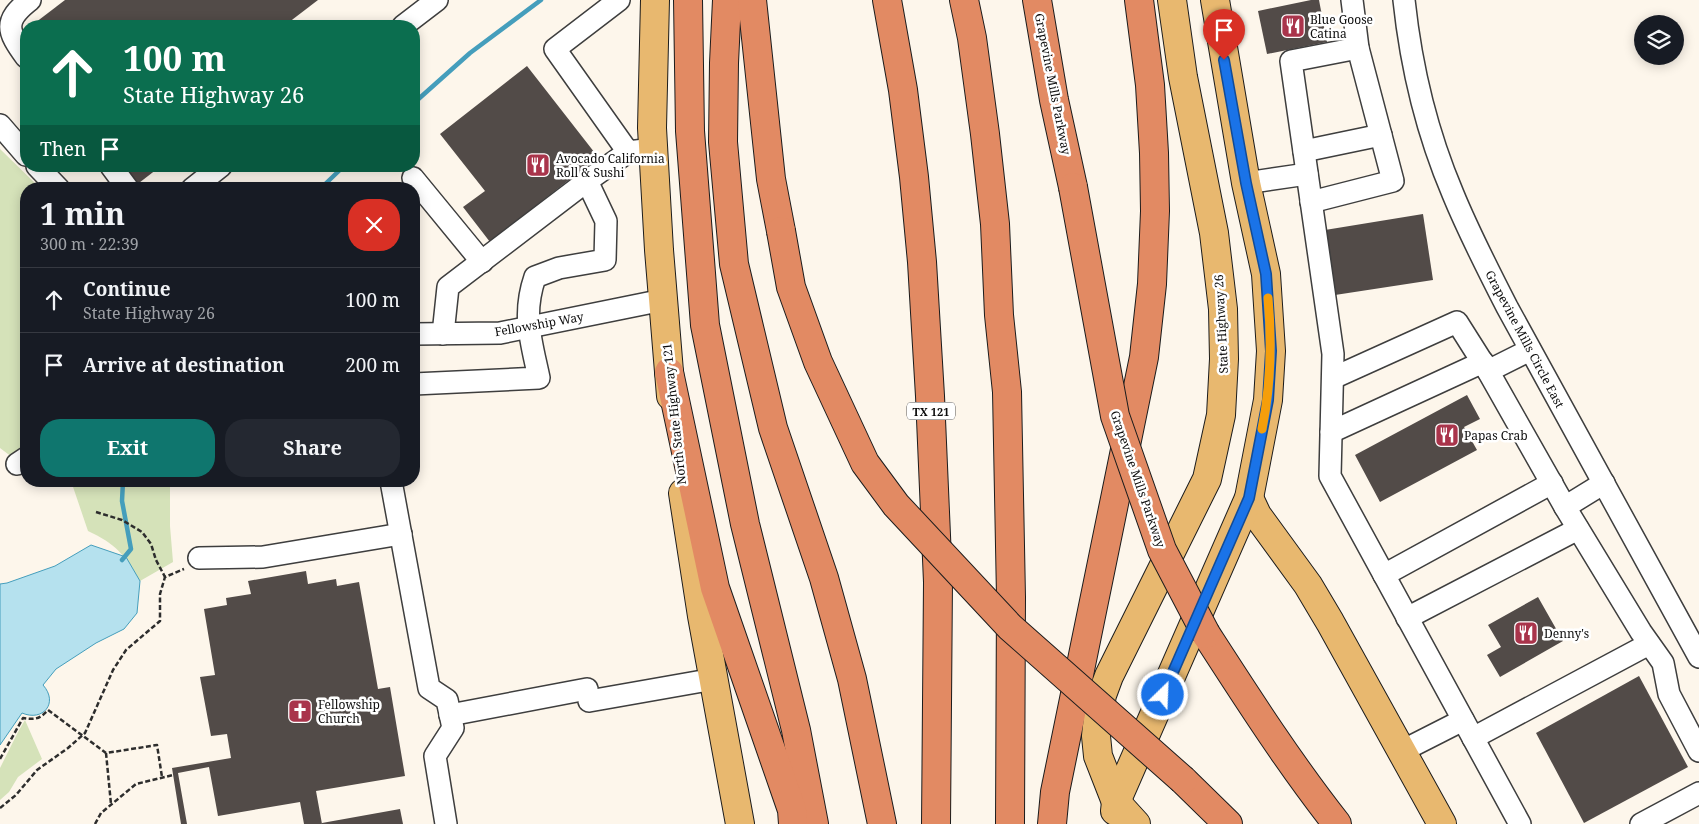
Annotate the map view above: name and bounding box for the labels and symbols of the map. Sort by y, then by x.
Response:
pin [1203,9,1245,60]
place label: Blue Goose Catina [1310,11,1373,42]
street label: Grapevine Mills Parkway [1031,12,1075,157]
restaurant icon: Blue Goose Catina [1280,13,1306,39]
place label: Avocado California Roll & Sushi [556,150,665,181]
restaurant icon: Avocado California Roll & Sushi [525,152,551,178]
street label: Grapevine Mills Circle East [1481,267,1569,411]
street label: State Highway 26 [1210,274,1232,374]
street label: Fellowship Way [493,308,585,340]
street label: North State Highway 121 [658,342,690,486]
road number: TX 121 [907,402,955,420]
street label: Grapevine Mills Parkway [1107,408,1170,550]
restaurant icon: Papas Crab [1434,422,1460,448]
place label: Papas Crab [1464,427,1528,444]
restaurant icon: Denny's [1513,620,1539,646]
place label: Denny's [1544,625,1589,642]
position arrow [1136,668,1188,720]
place label: Fellowship Church [318,696,380,727]
church icon: Fellowship Church [287,698,313,724]

